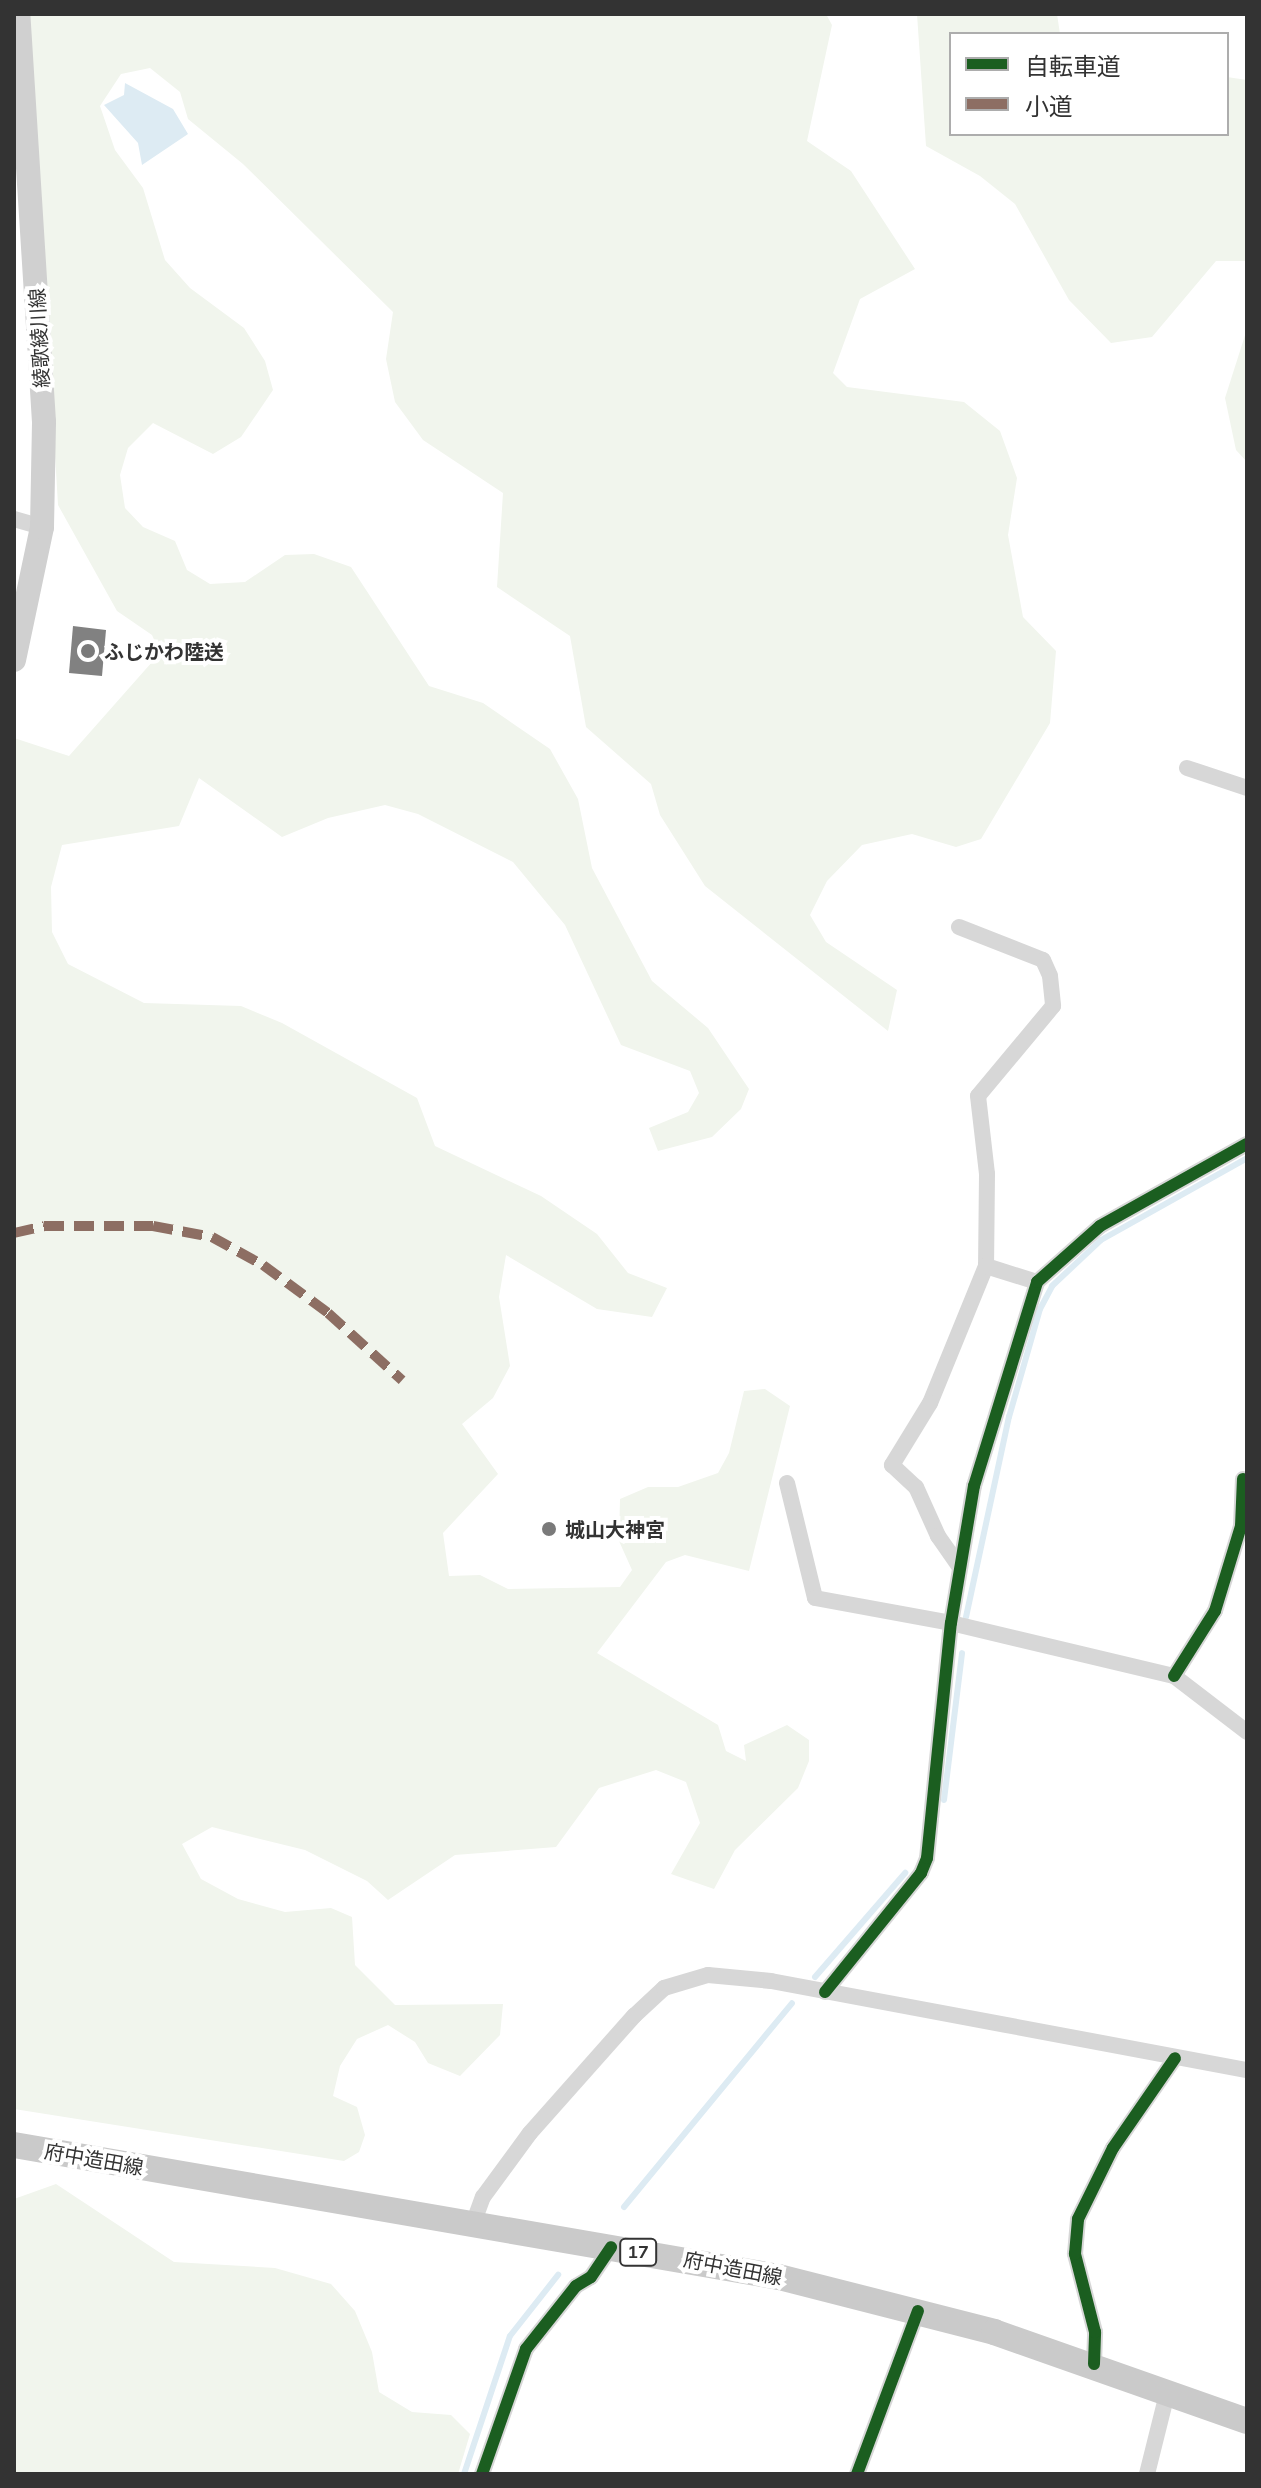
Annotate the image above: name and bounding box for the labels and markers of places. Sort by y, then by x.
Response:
place label: ふじかわ陸送 [104,639,224,663]
marker: ふじかわ陸送 [79,642,97,660]
place label: 城山大神宮 [565,1517,665,1541]
marker: 城山大神宮 [540,1520,558,1538]

